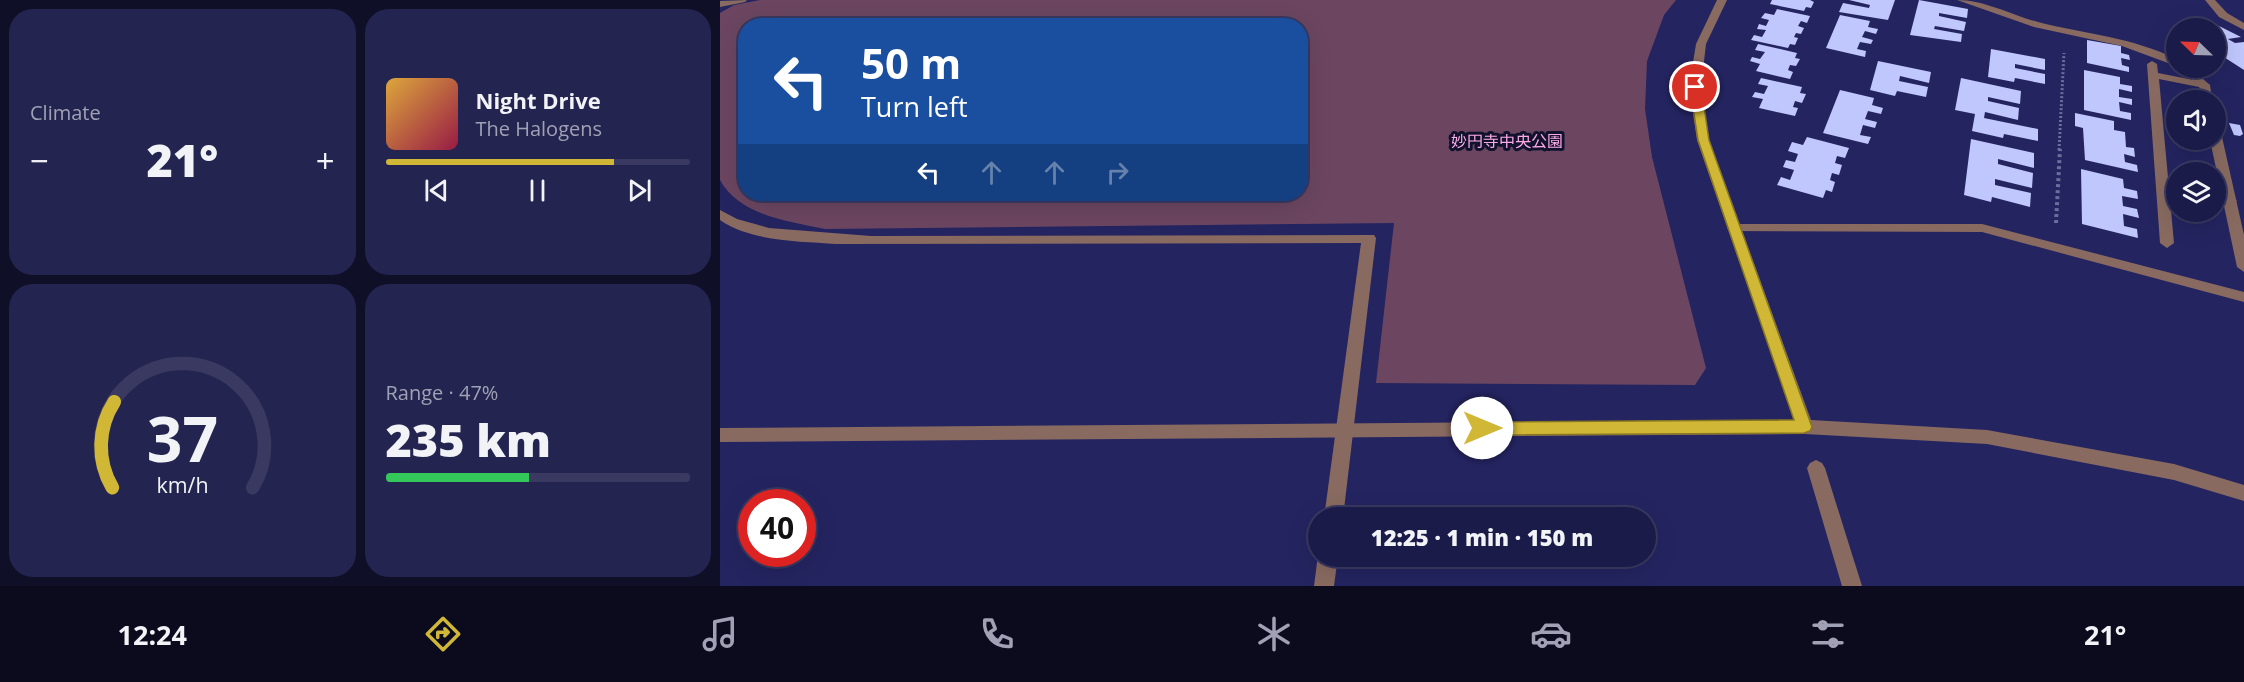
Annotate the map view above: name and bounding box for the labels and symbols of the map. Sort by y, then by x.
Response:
north arrow [2166,18,2226,78]
pin [1669,61,1720,112]
park label: 妙円寺中央公園 [1451,130,1563,152]
position arrow [1450,396,1514,460]
speed limit sign: 40 [738,489,816,567]

